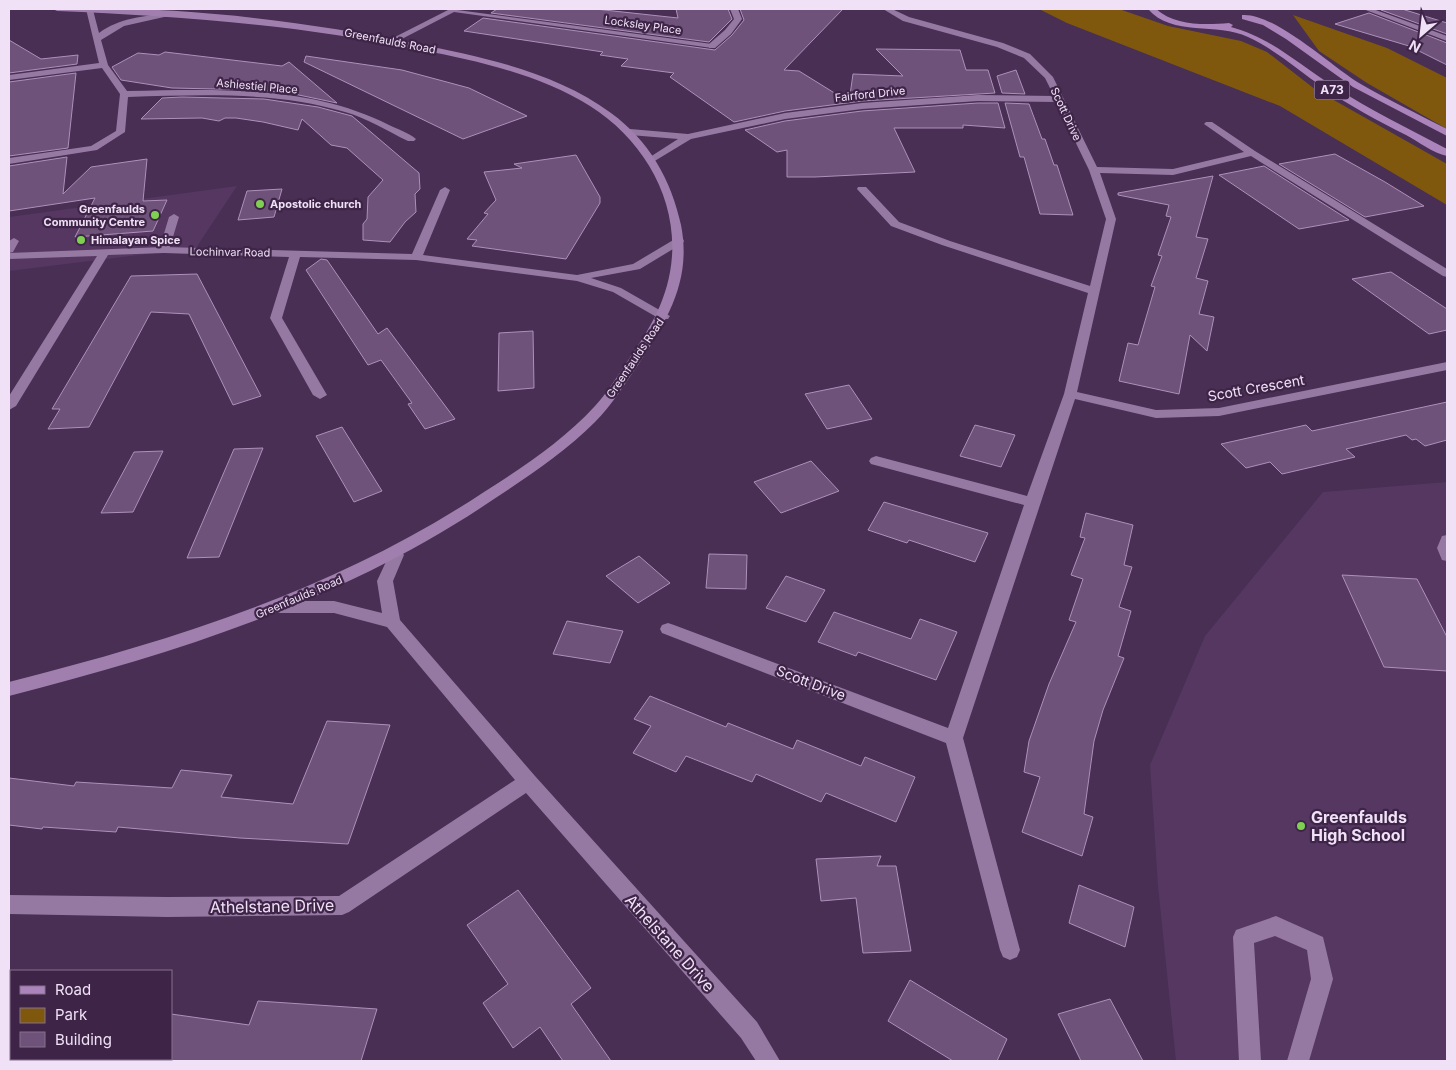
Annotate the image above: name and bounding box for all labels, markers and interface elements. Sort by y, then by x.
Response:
north arrow [1396,10,1446,60]
street label: Locksley Place [604,13,682,37]
street label: Greenfaulds Road [343,25,437,57]
text: N [1406,37,1423,57]
street label: Ashiestiel Place [216,75,298,97]
road number: A73 [1314,80,1350,100]
street label: Fairford Drive [834,83,906,105]
street label: Scott Drive [1048,85,1084,143]
place label: Apostolic church [270,197,362,211]
marker: Apostolic church [254,198,266,210]
place label: Greenfaulds Community Centre [44,202,145,229]
marker: Greenfaulds Community Centre [149,209,161,221]
place label: Himalayan Spice [91,233,181,247]
marker: Himalayan Spice [75,234,87,246]
street label: Lochinvar Road [190,244,270,260]
street label: Greenfaulds Road [603,316,667,400]
street label: Scott Crescent [1206,371,1306,404]
street label: Greenfaulds Road [254,572,344,622]
street label: Scott Drive [774,662,848,704]
place label: Greenfaulds High School [1311,807,1407,845]
marker: Greenfaulds High School [1295,820,1307,832]
street label: Athelstane Drive [621,890,719,996]
street label: Athelstane Drive [210,895,334,917]
legend [10,970,172,1060]
text: Road [55,980,91,999]
text: Park [55,1005,88,1024]
text: Building [55,1030,112,1049]

